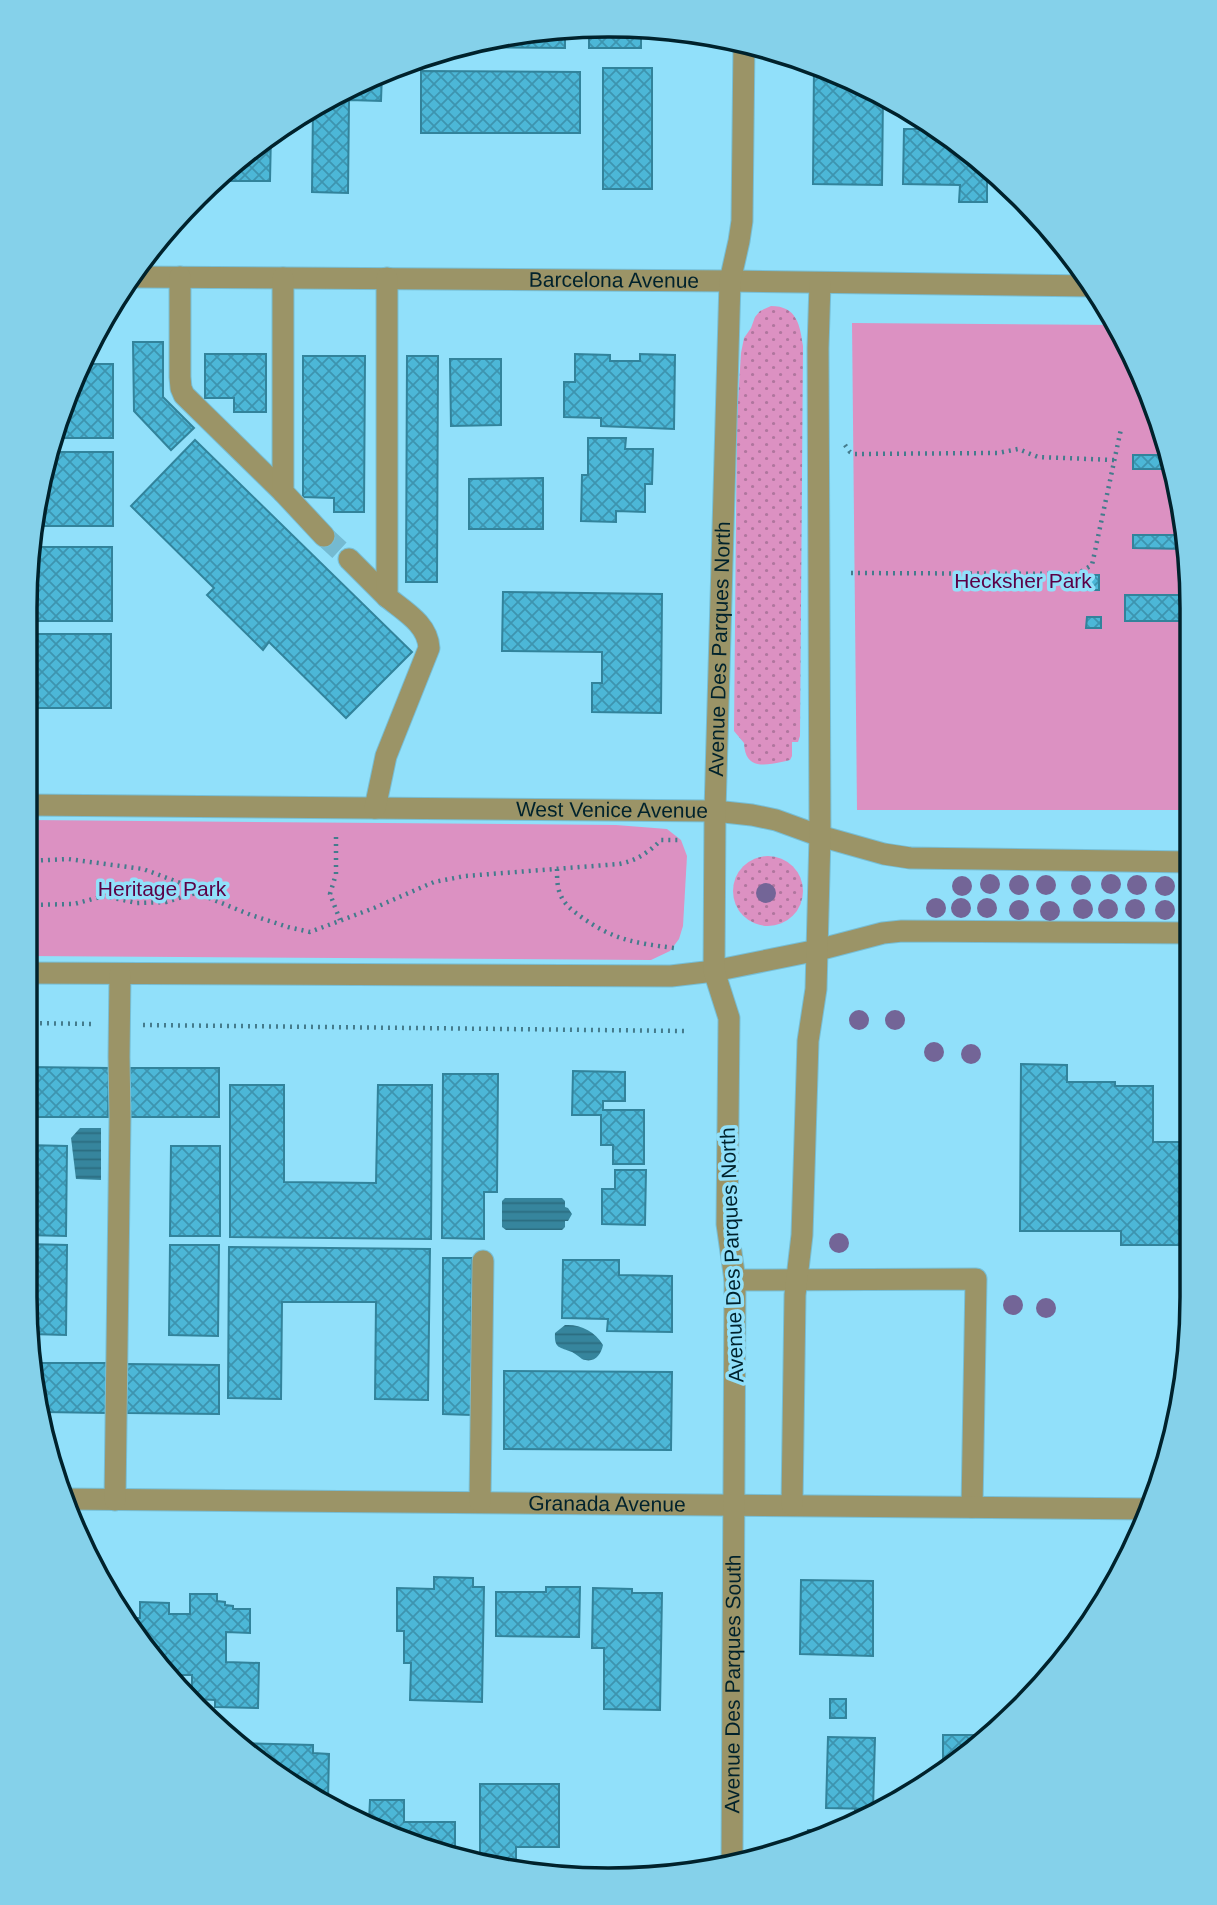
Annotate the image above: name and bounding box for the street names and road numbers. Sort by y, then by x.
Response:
street label: Barcelona Avenue [529,268,699,292]
street label: Avenue Des Parques North [704,521,734,777]
street label: West Venice Avenue [516,797,708,822]
street label: Avenue Des Parques North [716,1127,747,1383]
street label: Granada Avenue [528,1491,686,1516]
street label: Avenue Des Parques South [720,1554,745,1814]

